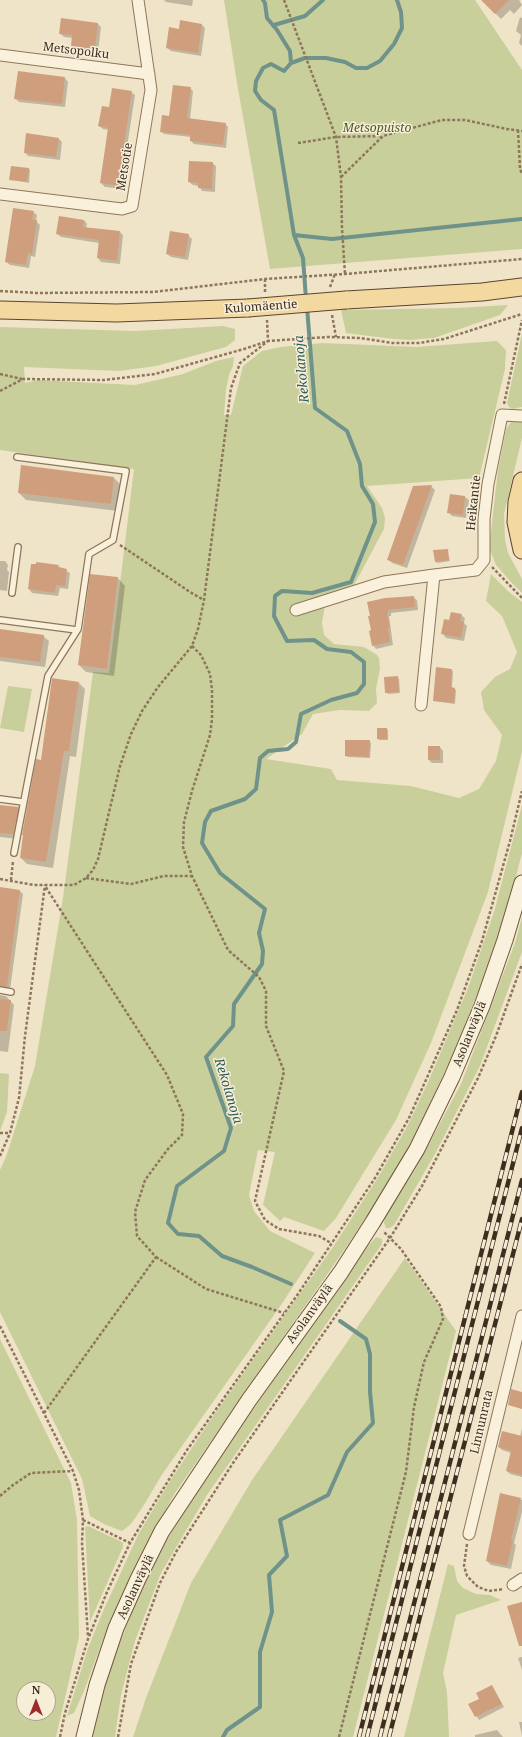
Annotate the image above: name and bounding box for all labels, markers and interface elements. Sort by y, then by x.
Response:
street label: Metsopolku [42,40,110,62]
park label: Metsopuisto [343,122,411,136]
street label: Metsotie [114,142,136,192]
street label: Kulomäentie [224,297,298,317]
water label: Rekolanoja [291,335,313,403]
street label: Heikantie [464,475,484,531]
street label: Asolanväylä [450,999,490,1069]
water label: Rekolanoja [211,1056,245,1126]
street label: Asolanväylä [284,1282,336,1346]
street label: Linnunrata [468,1389,496,1455]
street label: Asolanväylä [115,1552,157,1622]
north arrow [16,1681,56,1721]
text: N [32,1682,40,1697]

